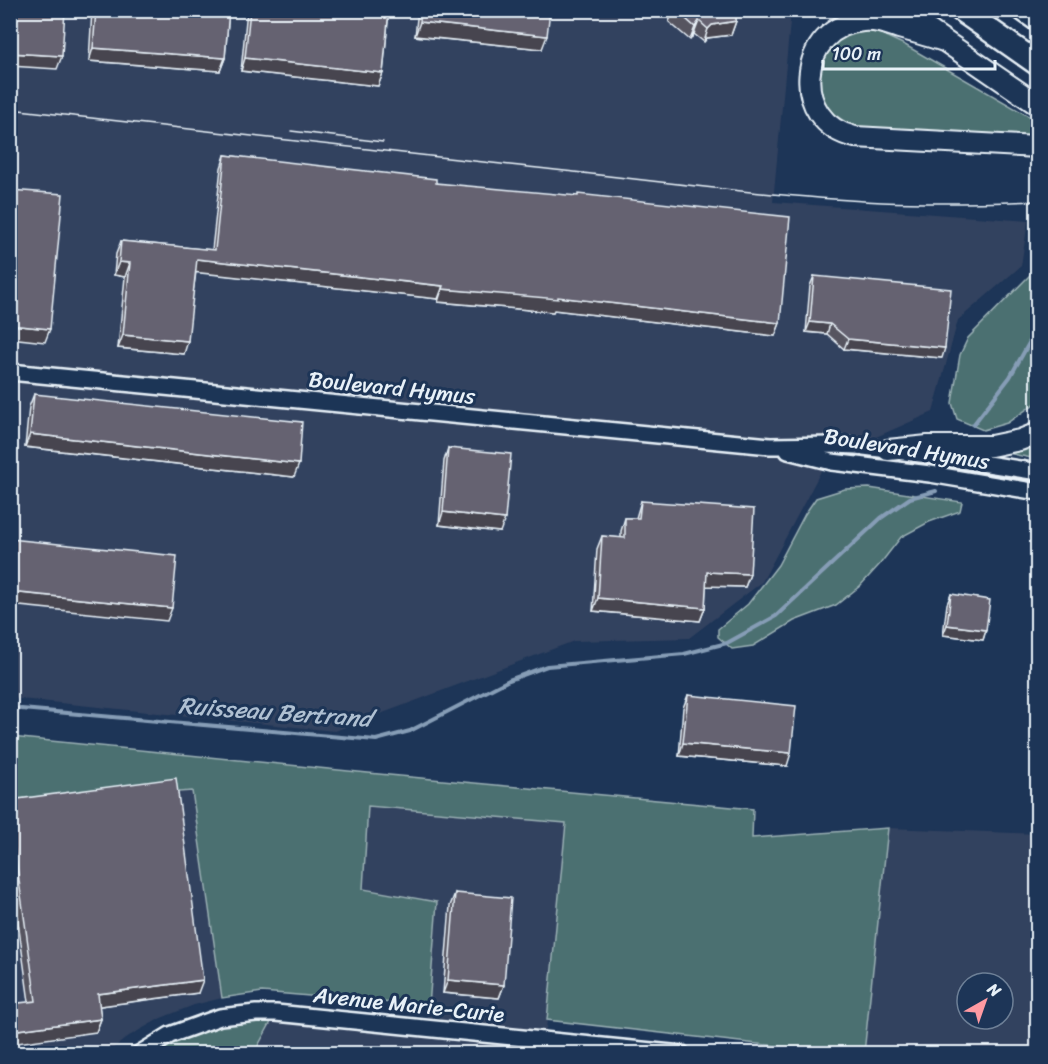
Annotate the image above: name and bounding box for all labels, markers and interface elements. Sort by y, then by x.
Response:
scale bar [823,33,996,71]
text: 100 m [832,38,881,70]
street label: Boulevard Hymus [307,359,478,416]
street label: Boulevard Hymus [821,416,993,481]
water label: Ruisseau Bertrand [177,684,379,740]
north arrow [955,971,1015,1031]
street label: Avenue Marie-Curie [310,975,507,1034]
text: N [980,975,1009,1005]

